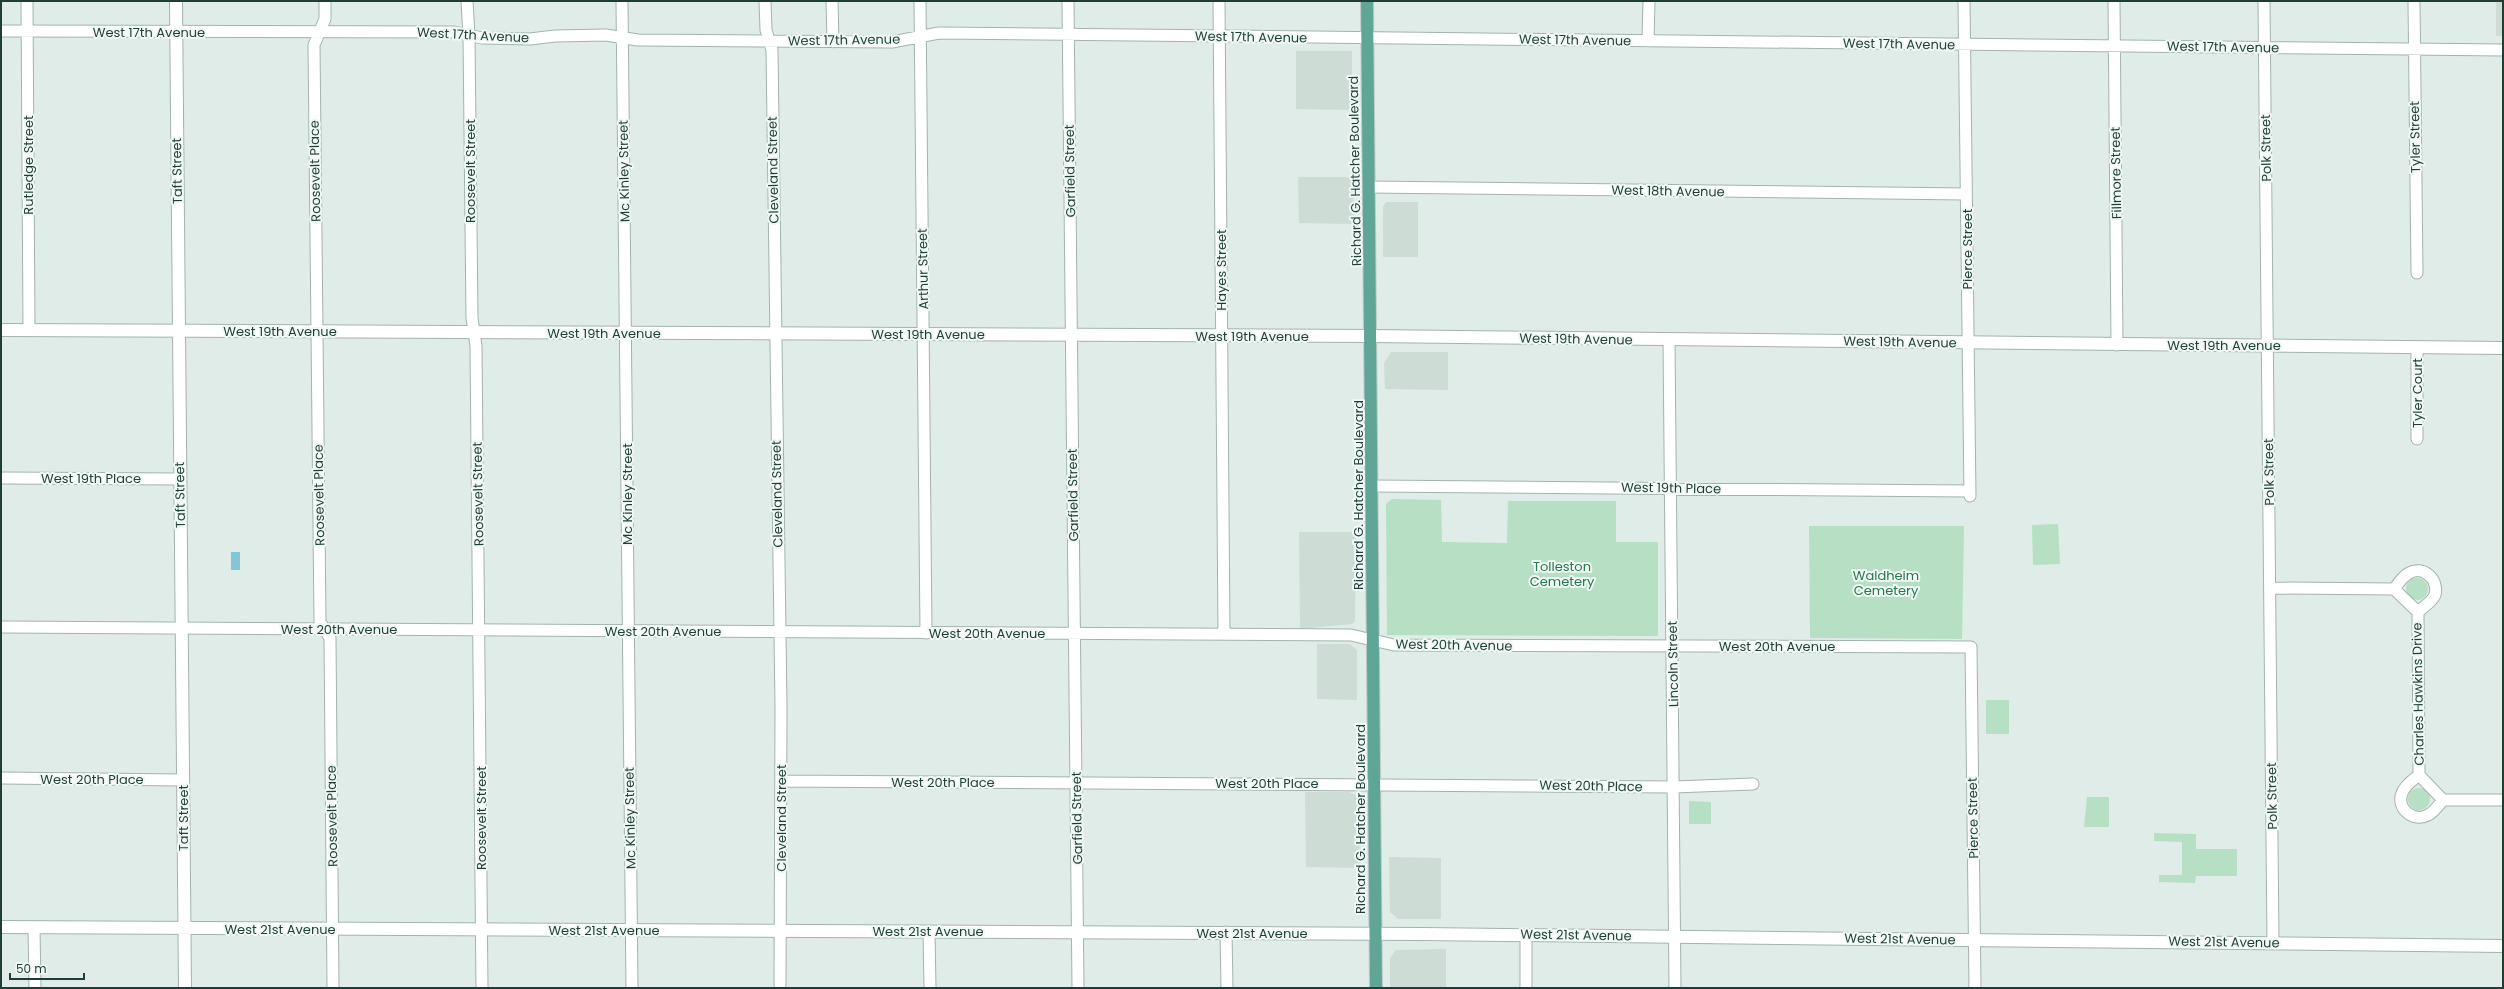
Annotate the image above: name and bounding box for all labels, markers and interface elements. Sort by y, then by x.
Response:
street label: West 17th Avenue [93,23,205,42]
street label: West 17th Avenue [416,23,530,47]
street label: West 17th Avenue [1195,27,1307,47]
street label: West 17th Avenue [788,30,900,50]
street label: West 17th Avenue [1519,30,1631,50]
street label: West 17th Avenue [1843,34,1955,54]
street label: West 17th Avenue [2167,37,2279,57]
street label: Richard G. Hatcher Boulevard [1344,76,1366,266]
street label: Tyler Street [2405,101,2425,173]
street label: Polk Street [2256,114,2276,182]
street label: Rutledge Street [19,115,38,215]
street label: Cleveland Street [763,116,783,224]
street label: Roosevelt Street [461,119,480,223]
street label: Roosevelt Place [305,120,325,222]
street label: Mc Kinley Street [614,120,634,222]
street label: Garfield Street [1060,124,1080,218]
street label: Fillmore Street [2106,126,2126,219]
street label: Taft Street [167,137,187,204]
street label: West 18th Avenue [1611,181,1725,201]
street label: Pierce Street [1958,208,1977,290]
street label: Arthur Street [913,228,933,310]
street label: Hayes Street [1212,229,1231,311]
street label: West 19th Avenue [223,322,337,341]
street label: West 19th Avenue [547,324,661,343]
street label: West 19th Avenue [871,325,985,344]
street label: West 19th Avenue [1195,327,1309,346]
street label: West 19th Avenue [1519,329,1633,349]
street label: West 19th Avenue [1843,332,1957,352]
street label: West 19th Avenue [2167,336,2281,355]
street label: Tyler Court [2408,358,2427,428]
street label: Richard G. Hatcher Boulevard [1349,400,1368,590]
street label: Polk Street [2259,438,2279,506]
street label: Cleveland Street [767,440,787,548]
street label: Roosevelt Street [468,441,488,546]
street label: Mc Kinley Street [618,443,637,545]
street label: Roosevelt Place [309,444,329,546]
street label: Garfield Street [1063,448,1083,542]
street label: Taft Street [170,461,190,528]
street label: West 19th Place [41,469,141,488]
street label: West 19th Place [1621,478,1721,498]
park label: Tolleston Cemetery [1530,557,1595,591]
park label: Waldheim Cemetery [1853,566,1919,600]
street label: West 20th Avenue [281,620,397,639]
street label: Lincoln Street [1663,620,1683,707]
street label: West 20th Avenue [605,622,721,641]
street label: Charles Hawkins Drive [2407,622,2429,766]
street label: West 20th Avenue [929,624,1045,643]
street label: West 20th Avenue [1395,634,1513,656]
street label: West 20th Avenue [1719,637,1835,656]
street label: Richard G. Hatcher Boulevard [1351,724,1370,914]
street label: Polk Street [2262,762,2282,830]
street label: Cleveland Street [772,764,791,872]
street label: Roosevelt Place [322,765,342,867]
street label: Roosevelt Street [472,766,491,870]
street label: Mc Kinley Street [620,767,640,869]
street label: West 20th Place [40,770,144,789]
street label: Garfield Street [1067,771,1087,865]
street label: West 20th Place [891,773,995,792]
street label: West 20th Place [1215,774,1319,793]
street label: West 20th Place [1539,776,1643,796]
street label: Pierce Street [1963,777,1983,859]
street label: Taft Street [174,785,193,851]
street label: West 21st Avenue [224,920,336,939]
street label: West 21st Avenue [548,921,660,940]
street label: West 21st Avenue [872,922,984,941]
street label: West 21st Avenue [1196,924,1308,943]
street label: West 21st Avenue [1520,925,1632,945]
street label: West 21st Avenue [1844,929,1956,949]
street label: West 21st Avenue [2168,932,2280,952]
scale bar [10,955,84,981]
text: 50 m [16,960,47,977]

